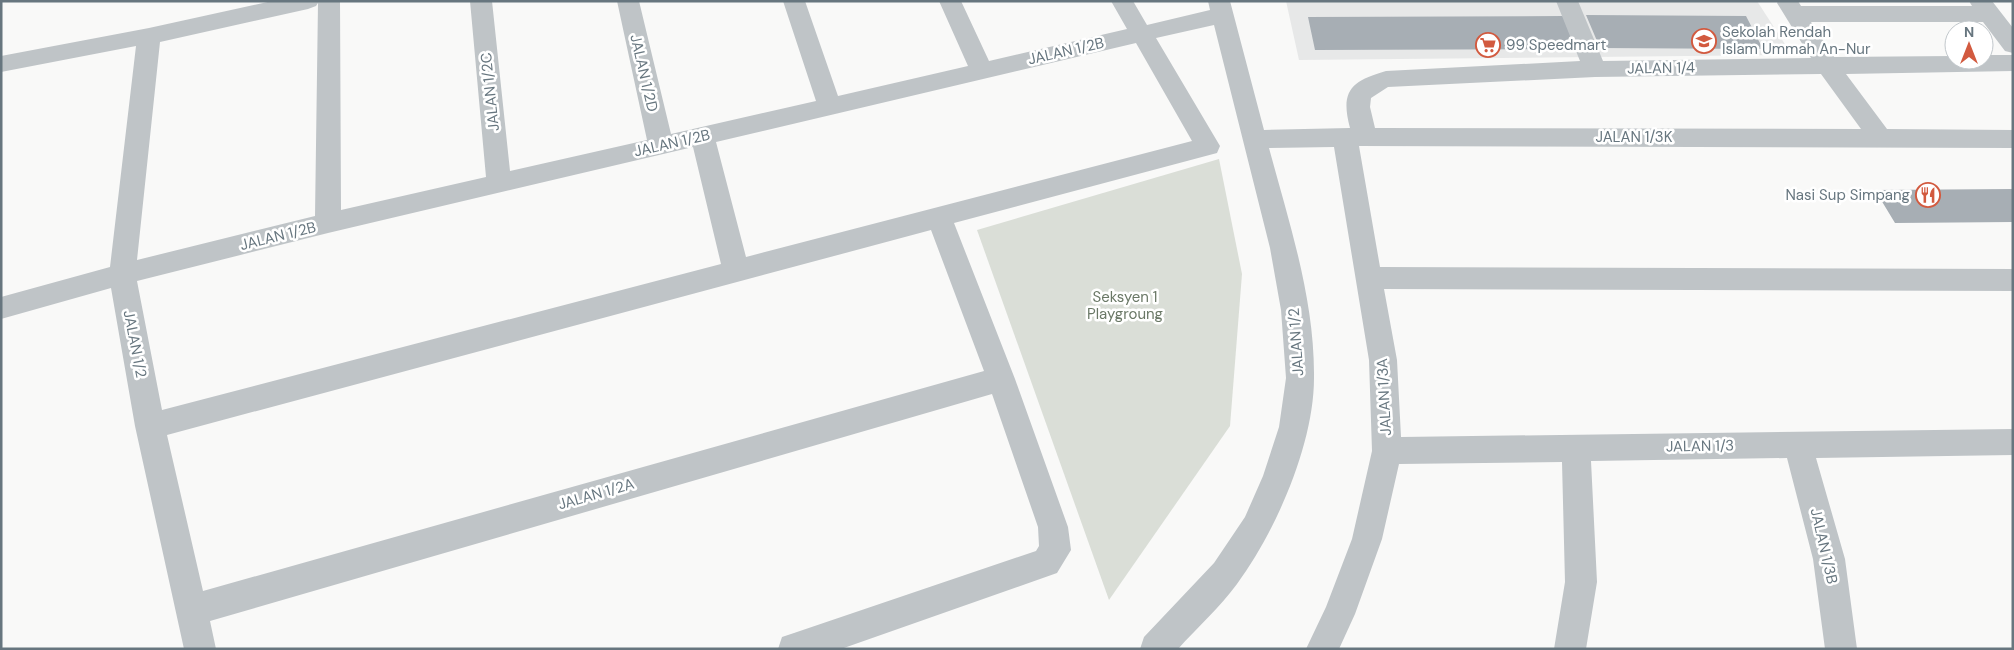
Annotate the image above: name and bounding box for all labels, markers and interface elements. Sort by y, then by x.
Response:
north arrow [1944,20,1994,70]
place label: Sekolah Rendah Islam Ummah An-Nur [1722,22,1871,59]
text: N [1964,23,1974,41]
school or university icon: Sekolah Rendah Islam Ummah An-Nur [1691,28,1717,54]
street label: JALAN 1/2D [625,32,663,114]
supermarket icon: 99 Speedmart [1475,32,1501,58]
street label: JALAN 1/2B [1026,33,1106,69]
place label: 99 Speedmart [1506,35,1606,55]
street label: JALAN 1/2C [476,51,504,132]
street label: JALAN 1/4 [1627,57,1695,79]
street label: JALAN 1/2B [632,125,712,161]
street label: JALAN 1/3K [1596,127,1673,147]
restaurant icon: Nasi Sup Simpang [1915,182,1941,208]
place label: Nasi Sup Simpang [1785,185,1910,205]
street label: JALAN 1/2B [238,217,318,255]
park label: Seksyen 1 Playgroung [1087,287,1163,324]
street label: JALAN 1/2 [1284,307,1308,377]
street label: JALAN 1/2 [119,308,151,380]
street label: JALAN 1/3A [1372,358,1396,436]
street label: JALAN 1/3 [1666,435,1734,457]
street label: JALAN 1/2A [556,474,636,514]
street label: JALAN 1/3B [1806,506,1842,586]

